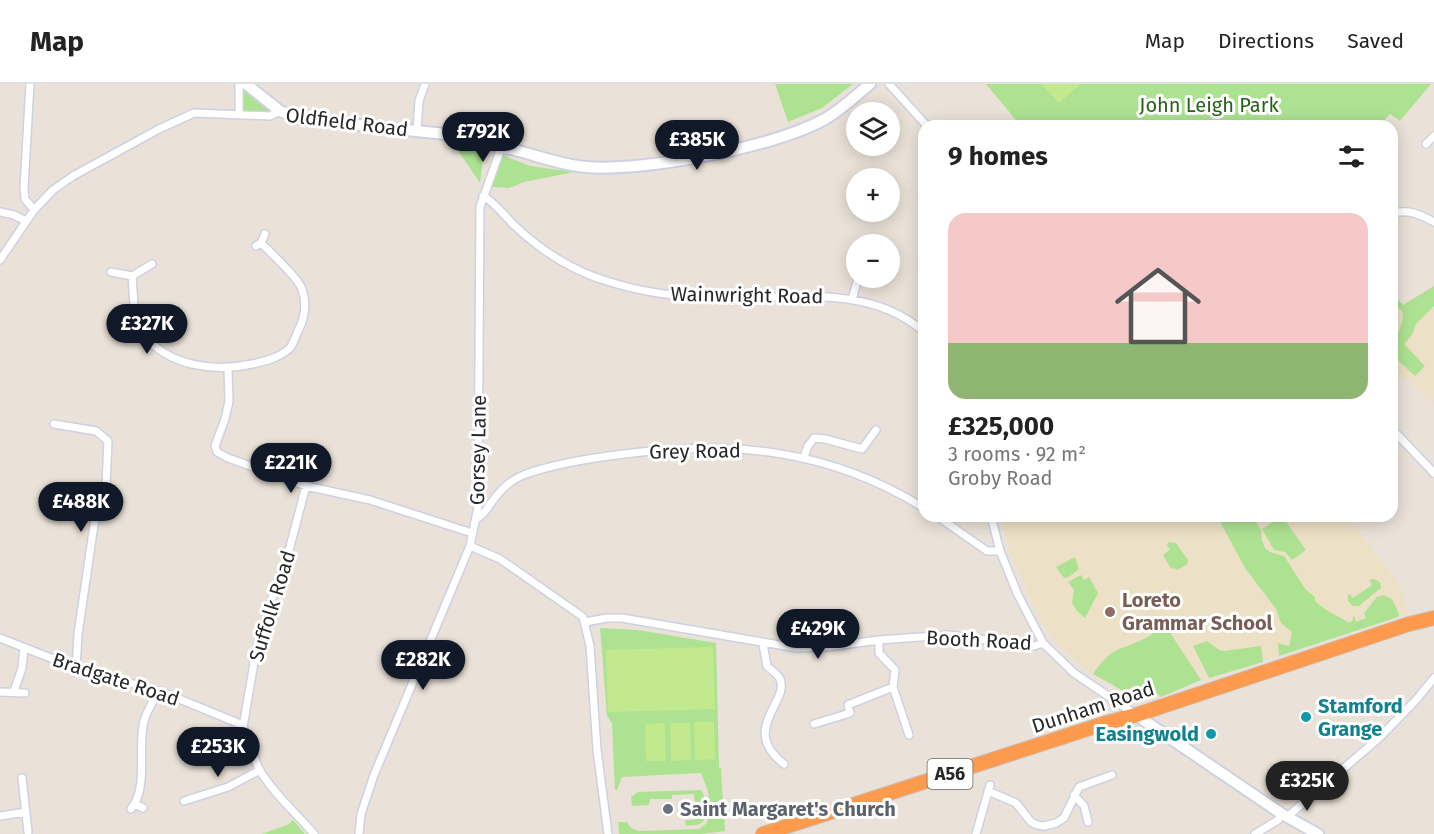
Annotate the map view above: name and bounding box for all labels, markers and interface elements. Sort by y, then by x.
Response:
text: Map [30,25,84,58]
text: Map [1145,28,1185,54]
text: Directions [1218,28,1314,54]
text: Saved [1347,28,1404,54]
park label: John Leigh Park [1139,93,1279,117]
map controls [846,102,900,288]
button: layers [846,102,900,156]
street label: Oldfield Road [284,103,410,141]
pin: £792K [441,112,525,163]
text: £792K [456,119,510,143]
pin: £385K [655,120,739,171]
text: £385K [669,127,725,151]
icon: filters [1335,140,1368,173]
text: 9 homes [948,141,1048,172]
button: + [846,168,900,222]
button: − [846,234,900,288]
icon: home [1104,252,1212,360]
street label: Wainwright Road [670,282,824,308]
pin: £327K [105,304,189,355]
text: £327K [120,311,174,335]
street label: Gorsey Lane [465,395,491,505]
text: £325,000 [948,411,1054,442]
street label: Grey Road [649,438,741,464]
text: 3 rooms · 92 m² [948,442,1086,466]
pin: £221K [249,443,333,494]
text: £221K [265,450,317,474]
text: Groby Road [948,466,1052,490]
pin: £488K [39,482,123,533]
text: £488K [52,489,110,513]
street label: Suffolk Road [244,548,300,664]
place label: Loreto Grammar School [1122,588,1273,635]
marker: Loreto Grammar School [1103,605,1117,619]
pin: £429K [776,609,860,660]
text: £429K [790,616,846,640]
street label: Booth Road [925,625,1033,655]
pin: £282K [381,640,465,691]
street label: Bradgate Road [49,647,183,711]
text: £282K [395,647,451,671]
street label: Dunham Road [1029,676,1157,738]
place label: Stamford Grange [1318,694,1403,741]
marker: Stamford Grange [1299,710,1313,724]
place label: Easingwold [1096,722,1199,746]
pin: £253K [176,727,260,778]
marker: Easingwold [1204,727,1218,741]
text: £253K [191,734,245,758]
road number: A56 [928,759,972,789]
pin: £325K [1265,761,1349,812]
text: £325K [1280,768,1334,792]
place label: Saint Margaret's Church [680,797,896,821]
marker: Saint Margaret's Church [661,802,675,816]

